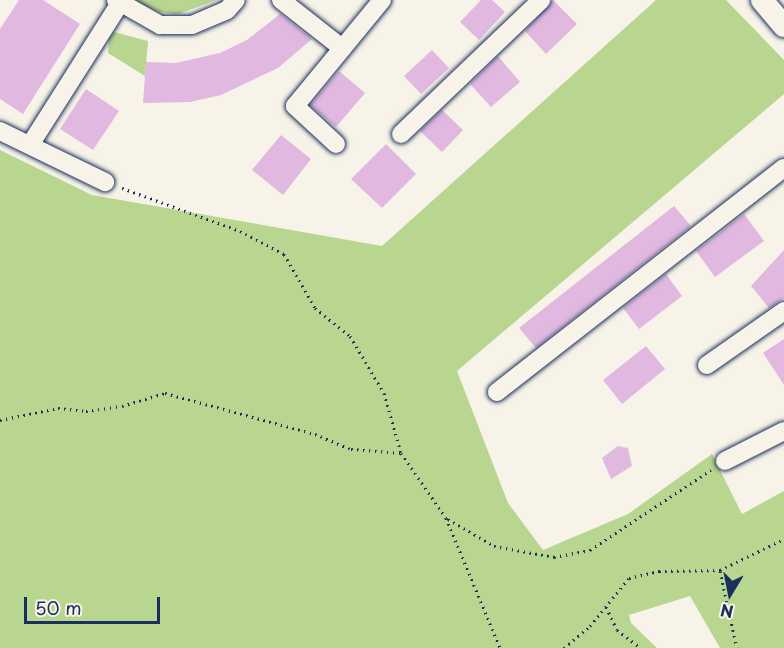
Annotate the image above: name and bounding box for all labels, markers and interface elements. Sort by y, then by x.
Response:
north arrow [700,564,760,624]
scale bar [27,585,164,623]
text: 50 m [35,594,82,621]
text: N [719,599,735,625]

